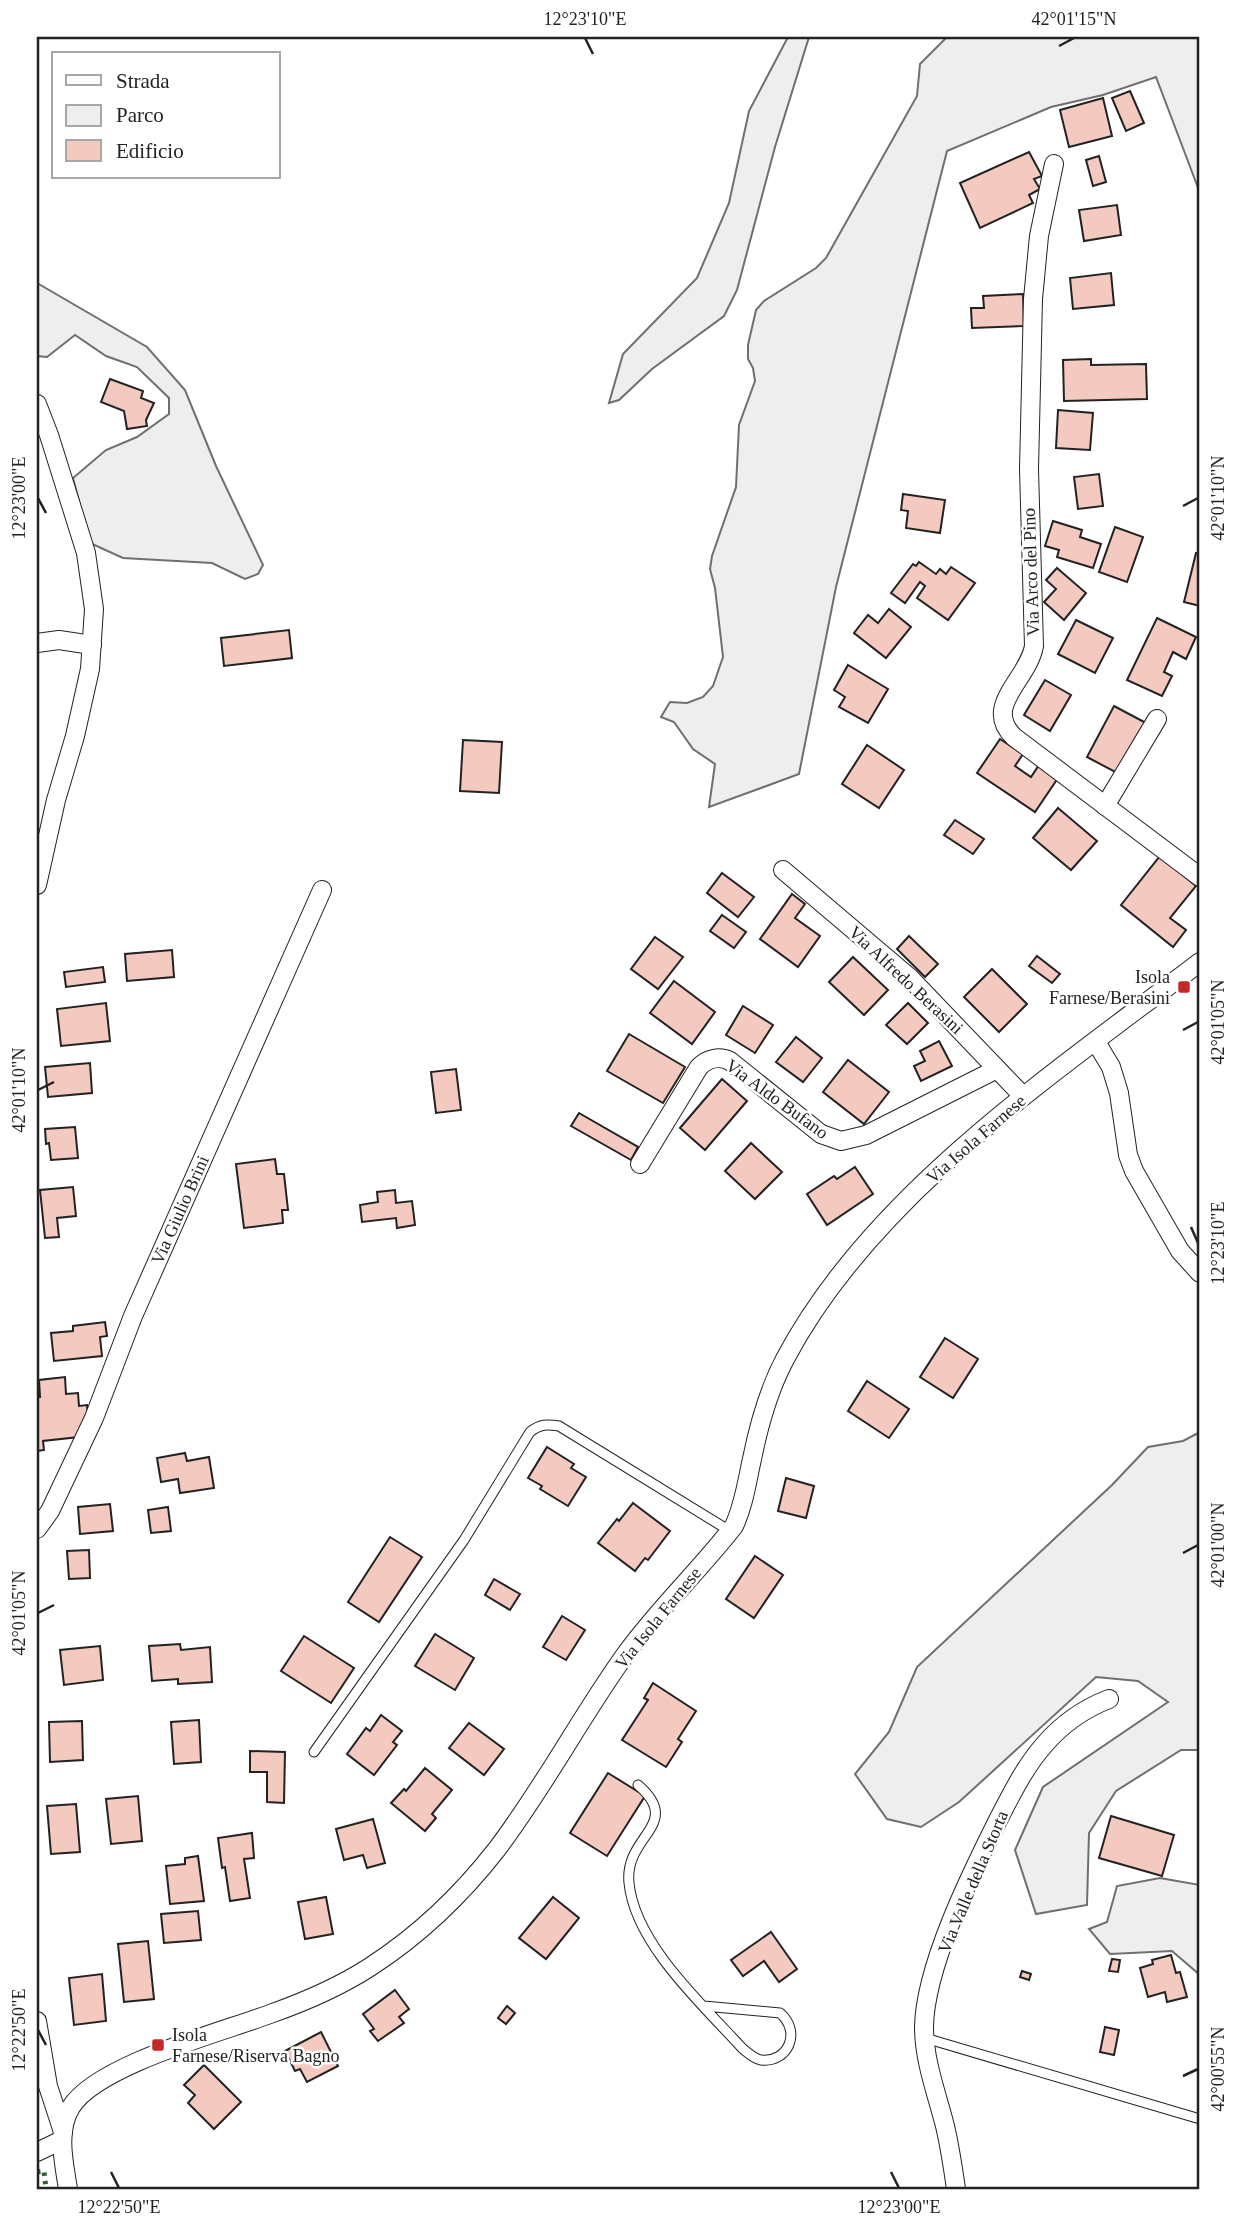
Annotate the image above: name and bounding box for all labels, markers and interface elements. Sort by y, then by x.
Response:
text: 12°23'10"E [544,9,626,29]
text: 42°01'15"N [1032,9,1116,29]
legend [52,52,280,178]
text: Strada [116,69,170,93]
text: Parco [116,103,164,127]
text: Edificio [116,139,184,163]
text: 42°01'10"N [1208,456,1228,540]
text: 12°23'00"E [9,457,29,539]
street label: Via Arco del Pino [1019,507,1043,637]
street label: Via Alfredo Berasini [845,922,967,1038]
place label: Isola Farnese/Berasini [1049,967,1170,1008]
marker: Isola Farnese/Berasini [1176,979,1192,995]
text: 42°01'05"N [1208,980,1228,1064]
text: 42°01'10"N [9,1048,29,1132]
street label: Via Aldo Bufano [722,1055,832,1143]
street label: Via Isola Farnese [922,1090,1030,1188]
street label: Via Giulio Brini [147,1153,213,1267]
text: 12°23'10"E [1208,1202,1228,1284]
text: 42°01'00"N [1208,1503,1228,1587]
street label: Via Isola Farnese [611,1563,705,1673]
text: 42°01'05"N [9,1571,29,1655]
street label: Via Valle della Storta [934,1808,1012,1956]
text: 12°22'50"E [9,1989,29,2071]
place label: Isola Farnese/Riserva Bagno [172,2025,339,2066]
text: 42°00'55"N [1208,2027,1228,2111]
marker: Isola Farnese/Riserva Bagno [150,2037,166,2053]
text: 12°22'50"E [78,2197,160,2217]
text: 12°23'00"E [858,2197,940,2217]

